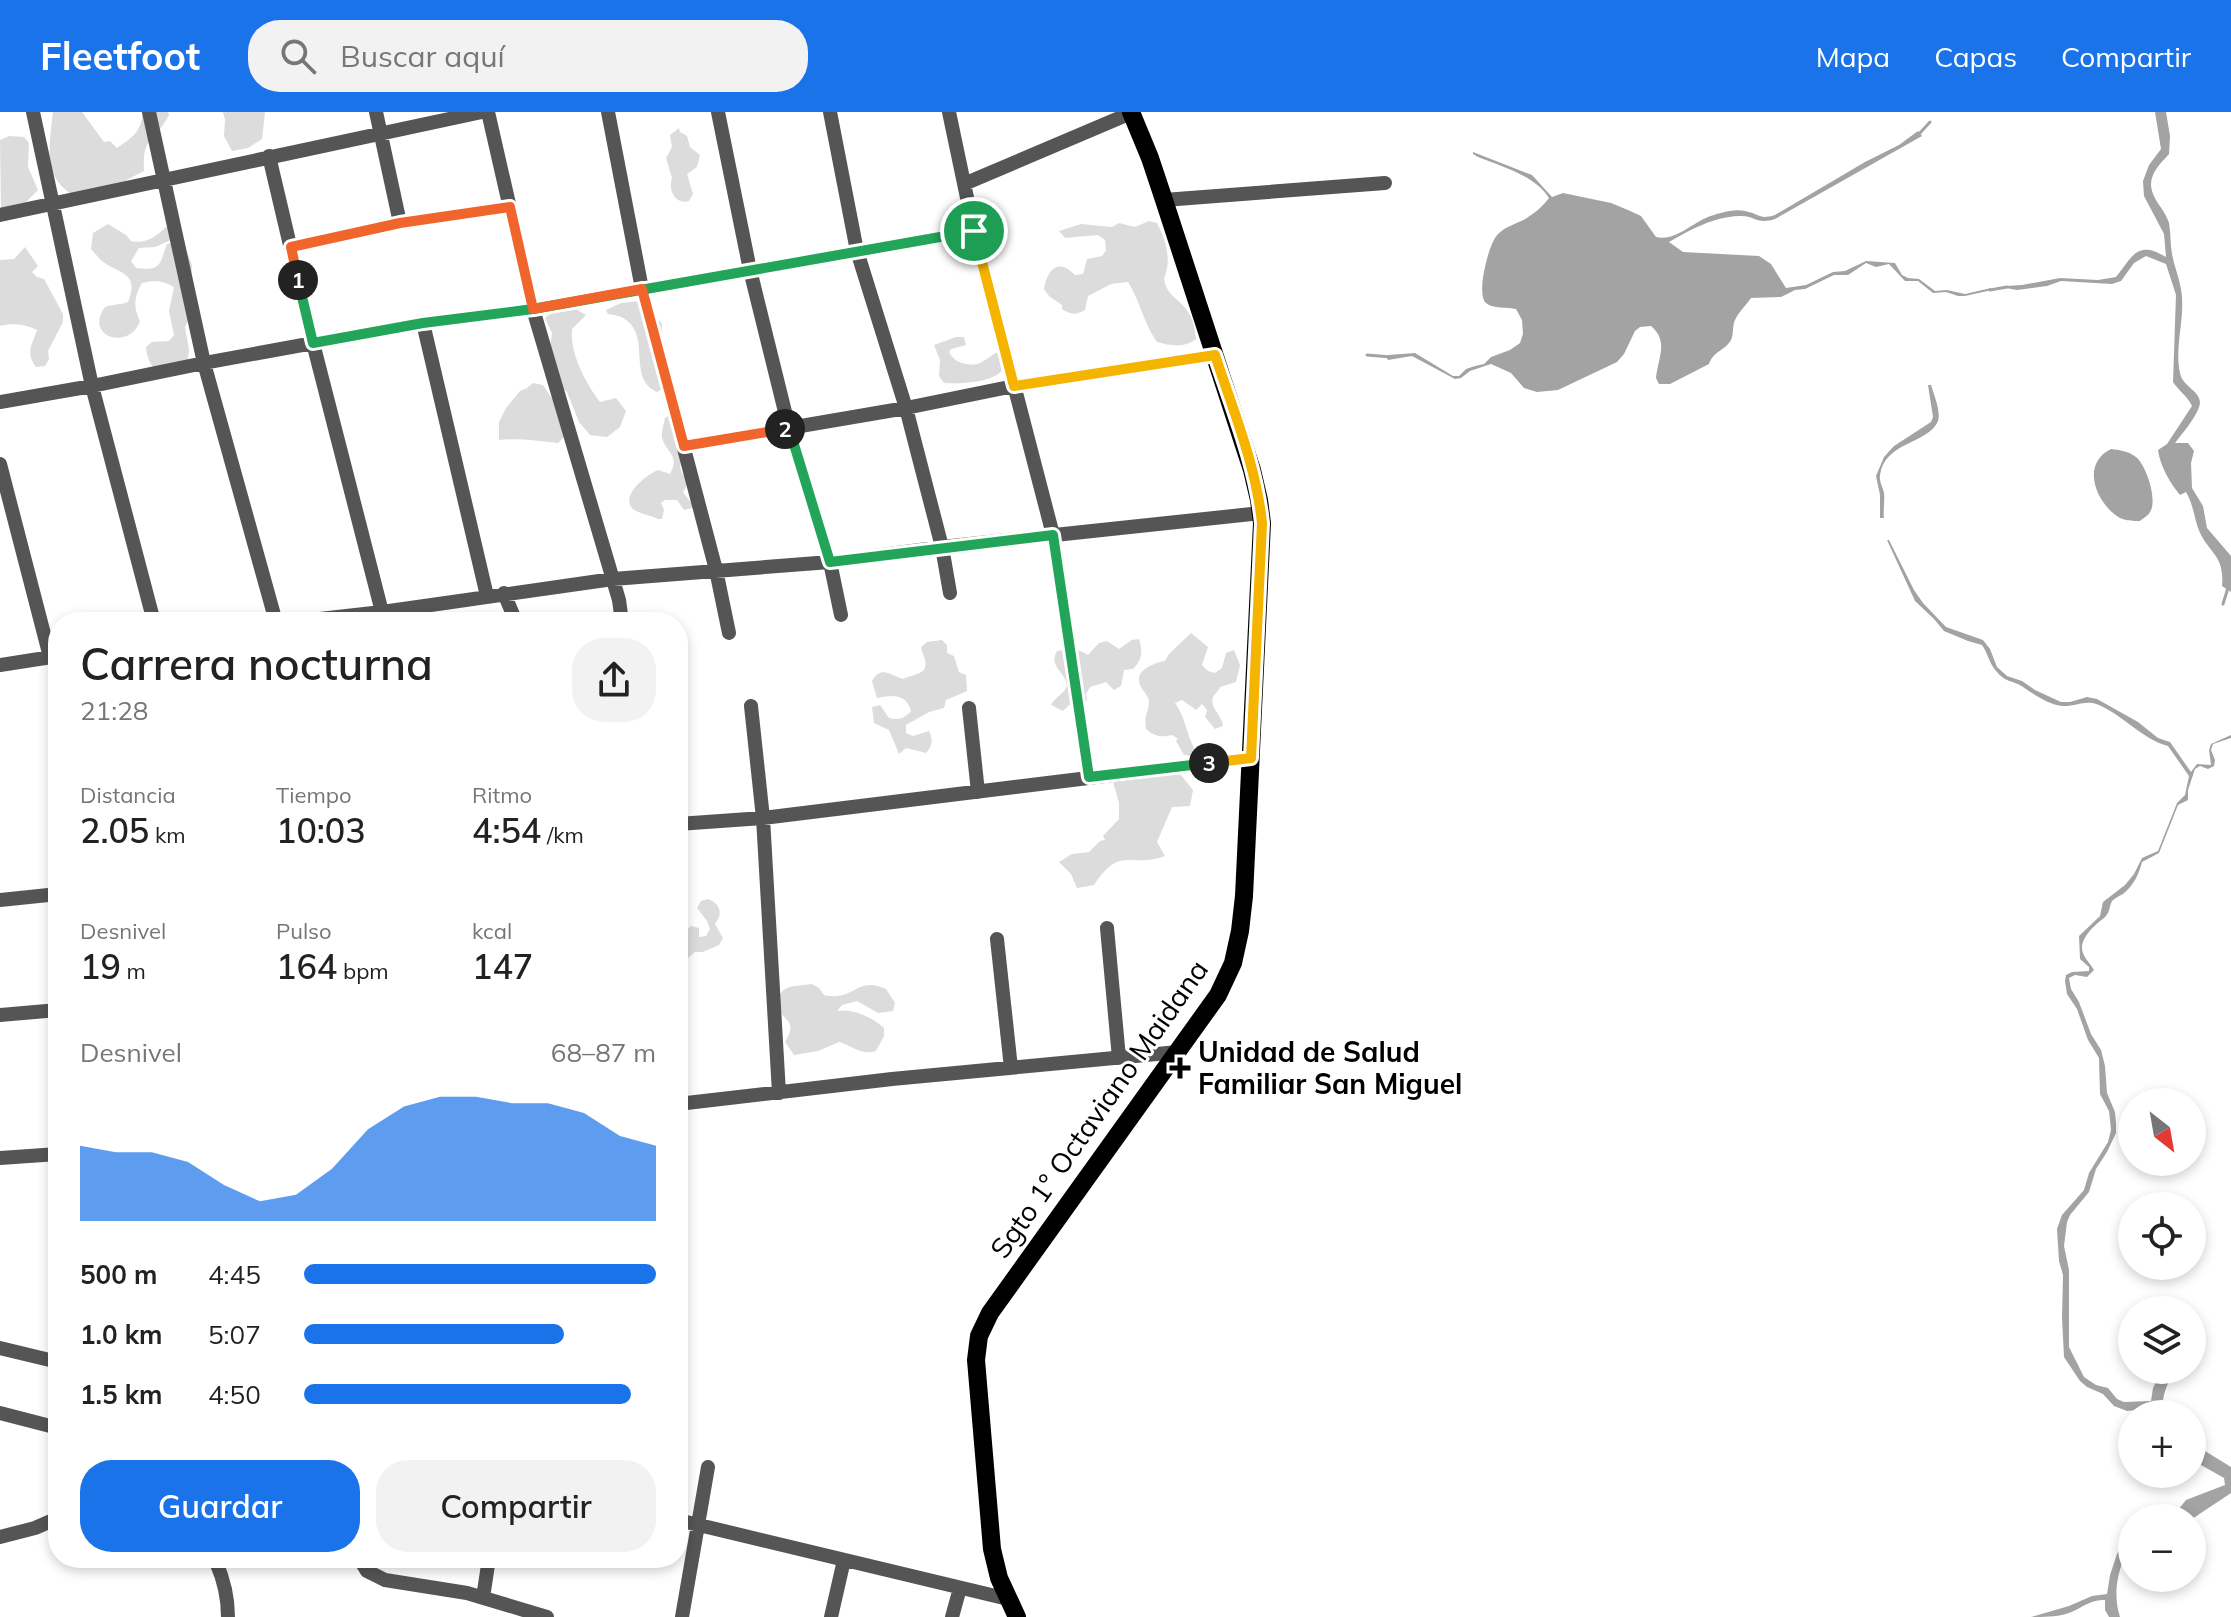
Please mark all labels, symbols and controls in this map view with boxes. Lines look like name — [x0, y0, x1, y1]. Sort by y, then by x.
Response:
search box — [248, 20, 808, 92]
text: Fleetfoot — [40, 32, 200, 80]
icon: search — [276, 34, 320, 78]
text: Buscar aquí — [340, 37, 505, 75]
text: Mapa — [1816, 39, 1890, 74]
text: Capas — [1934, 39, 2017, 74]
text: Compartir — [2061, 39, 2191, 74]
pin — [940, 197, 1008, 265]
icon: arrive — [952, 209, 996, 253]
pin: 1 — [278, 260, 318, 300]
text: 1 — [291, 266, 305, 294]
pin: 2 — [765, 409, 805, 449]
text: 2 — [778, 415, 792, 443]
text: Carrera nocturna — [80, 636, 433, 691]
button: share — [572, 638, 656, 722]
text: 21:28 — [80, 694, 148, 727]
pin: 3 — [1189, 743, 1229, 783]
text: 3 — [1202, 749, 1216, 777]
text: Distancia — [80, 781, 176, 809]
text: Tiempo — [276, 781, 352, 809]
text: Ritmo — [472, 781, 532, 809]
text: 2.05 — [80, 809, 149, 852]
text: 10:03 — [276, 809, 366, 852]
text: 4:54 — [472, 809, 541, 852]
text: km — [149, 821, 186, 849]
text: /km — [541, 821, 584, 849]
text: Desnivel — [80, 917, 166, 945]
text: Pulso — [276, 917, 332, 945]
text: kcal — [472, 917, 512, 945]
text: 19 — [80, 945, 121, 988]
text: 164 — [276, 945, 337, 988]
text: 147 — [472, 945, 533, 988]
street label: Sgto 1° Octaviano Maidana — [982, 953, 1215, 1265]
text: m — [121, 957, 146, 985]
text: bpm — [337, 957, 389, 985]
place label: Unidad de Salud Familiar San Miguel — [1198, 1034, 1462, 1101]
text: Desnivel — [80, 1036, 182, 1069]
text: 68–87 m — [551, 1036, 656, 1069]
marker: Unidad de Salud Familiar San Miguel — [1169, 1057, 1191, 1079]
north arrow — [2118, 1088, 2206, 1176]
map controls — [2118, 1088, 2206, 1592]
button: locate — [2118, 1192, 2206, 1280]
text: 500 m — [80, 1258, 157, 1291]
text: 4:45 — [208, 1258, 261, 1291]
button: layers — [2118, 1296, 2206, 1384]
text: 1.0 km — [80, 1318, 163, 1351]
text: 5:07 — [208, 1318, 261, 1351]
text: 1.5 km — [80, 1378, 163, 1411]
text: 4:50 — [208, 1378, 261, 1411]
button: + — [2118, 1400, 2206, 1488]
button: Guardar — [80, 1460, 360, 1552]
button: Compartir — [376, 1460, 656, 1552]
button: − — [2118, 1504, 2206, 1592]

